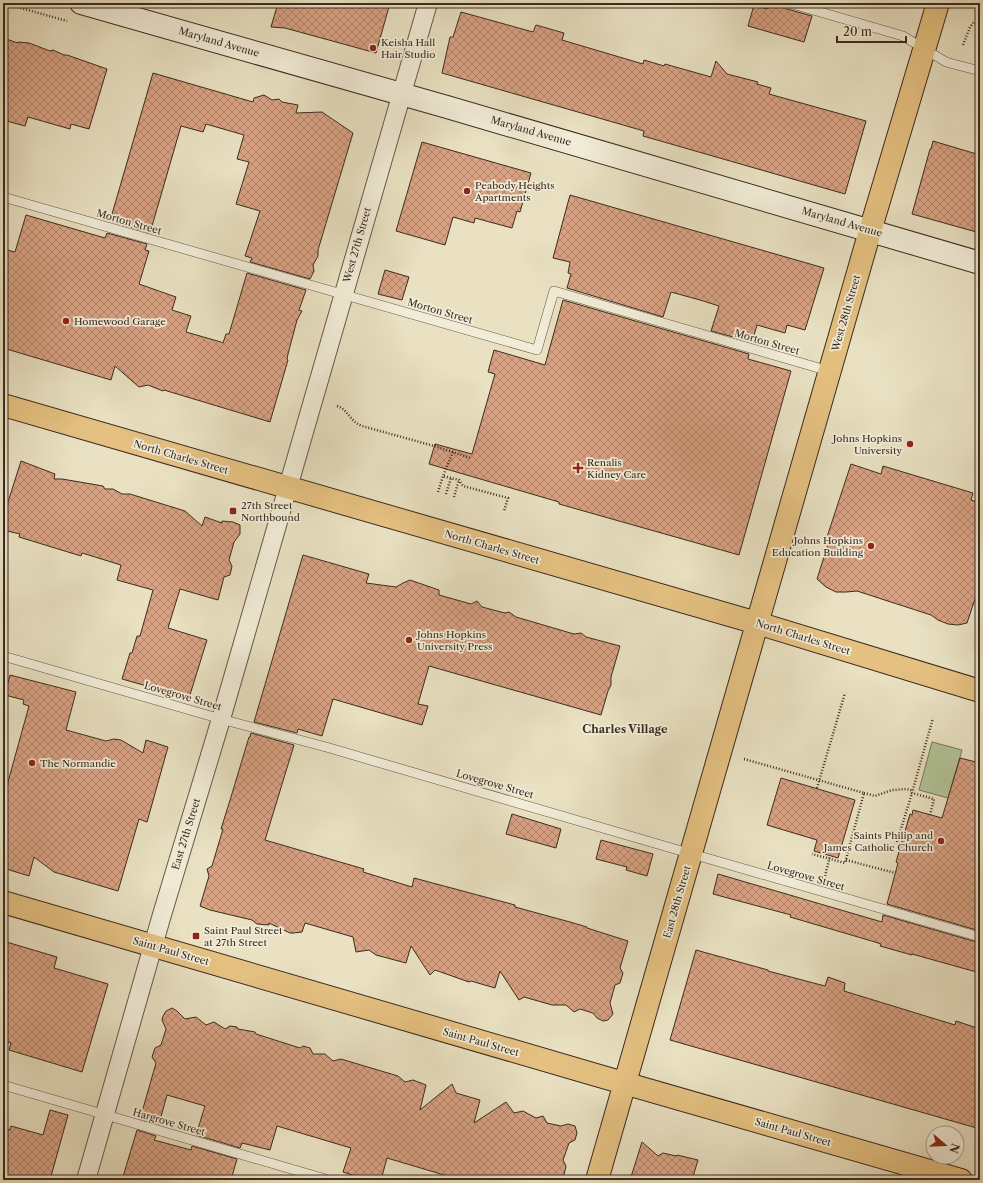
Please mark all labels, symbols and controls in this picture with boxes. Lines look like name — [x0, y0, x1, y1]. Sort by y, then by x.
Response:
scale bar — [837, 18, 906, 44]
street label: Maryland Avenue — [177, 24, 261, 60]
text: 20 m — [843, 24, 872, 39]
place label: Keisha Hall Hair Studio — [381, 36, 435, 61]
marker: Keisha Hall Hair Studio — [368, 43, 378, 53]
street label: Maryland Avenue — [489, 113, 573, 149]
place label: Peabody Heights Apartments — [474, 179, 555, 204]
marker: Peabody Heights Apartments — [462, 186, 472, 196]
street label: Maryland Avenue — [800, 204, 884, 240]
street label: West 27th Street — [340, 205, 374, 285]
street label: Morton Street — [95, 206, 163, 238]
street label: West 28th Street — [829, 273, 863, 354]
street label: Morton Street — [406, 295, 474, 327]
place label: Homewood Garage — [74, 315, 166, 328]
marker: Homewood Garage — [61, 316, 71, 326]
street label: Morton Street — [733, 326, 801, 358]
place label: Johns Hopkins University — [831, 432, 902, 457]
street label: North Charles Street — [132, 437, 230, 477]
marker: Johns Hopkins University — [905, 439, 915, 449]
place label: Renalis Kidney Care — [587, 456, 647, 481]
marker: Renalis Kidney Care — [572, 462, 584, 474]
place label: 27th Street Northbound — [241, 499, 300, 524]
marker: 27th Street Northbound — [228, 506, 238, 516]
street label: North Charles Street — [443, 527, 541, 567]
place label: Johns Hopkins Education Building — [772, 534, 864, 559]
marker: Johns Hopkins Education Building — [866, 541, 876, 551]
street label: North Charles Street — [754, 616, 852, 658]
place label: Johns Hopkins University Press — [415, 628, 492, 653]
marker: Johns Hopkins University Press — [404, 635, 414, 645]
street label: Lovegrove Street — [143, 679, 224, 713]
district label: Charles Village — [582, 722, 668, 736]
place label: The Normandie — [40, 757, 116, 770]
marker: The Normandie — [27, 758, 37, 768]
street label: Lovegrove Street — [455, 767, 536, 801]
street label: East 27th Street — [169, 796, 203, 871]
place label: Saints Philip and James Catholic Church — [822, 829, 934, 854]
marker: Saints Philip and James Catholic Church — [936, 836, 946, 846]
street label: Lovegrove Street — [766, 859, 847, 893]
street label: East 28th Street — [660, 864, 694, 940]
place label: Saint Paul Street at 27th Street — [204, 924, 283, 949]
marker: Saint Paul Street at 27th Street — [191, 931, 201, 941]
street label: Saint Paul Street — [131, 934, 211, 968]
street label: Saint Paul Street — [441, 1025, 521, 1059]
street label: Hargrove Street — [131, 1105, 207, 1139]
street label: Saint Paul Street — [753, 1115, 833, 1149]
north arrow — [925, 1125, 965, 1165]
text: N — [946, 1141, 963, 1155]

